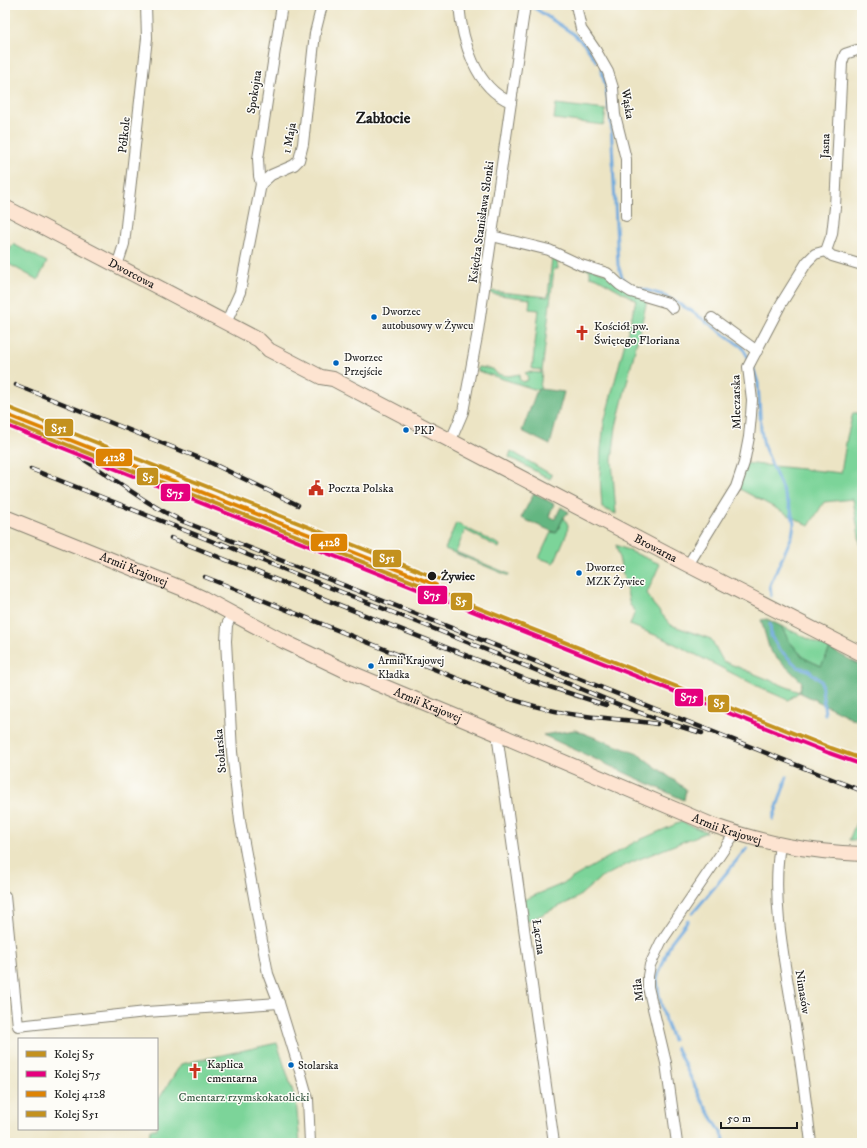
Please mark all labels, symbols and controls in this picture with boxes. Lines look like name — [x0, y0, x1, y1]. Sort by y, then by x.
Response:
street label: Spokojna — [244, 68, 265, 115]
street label: Wąska — [618, 87, 637, 121]
district label: Zabłocie — [356, 108, 411, 128]
street label: Półkole — [115, 116, 134, 154]
street label: 1 Maja — [279, 121, 300, 155]
street label: Jasna — [818, 132, 833, 160]
street label: Księdza Stanisława Słonki — [466, 160, 497, 284]
street label: Dworcowa — [106, 255, 158, 293]
place label: Dworzec autobusowy w Żywcu — [382, 305, 473, 333]
marker: Dworzec autobusowy w Żywcu — [369, 312, 379, 322]
place label: Kościół pw. Świętego Floriana — [594, 319, 681, 348]
church icon: Kościół pw. Świętego Floriana — [573, 324, 591, 342]
place label: Dworzec Przejście — [344, 351, 383, 379]
marker: Dworzec Przejście — [331, 358, 341, 368]
street label: Mleczarska — [729, 374, 744, 429]
line badge: S51 — [44, 418, 74, 437]
text: S51 — [51, 422, 67, 436]
place label: PKP — [414, 424, 435, 438]
marker: PKP — [401, 425, 411, 435]
line badge: 4128 — [95, 448, 133, 467]
text: 4128 — [102, 451, 125, 465]
line badge: S5 — [136, 467, 159, 486]
text: S5 — [142, 471, 154, 485]
public building icon: Poczta Polska — [307, 479, 325, 497]
place label: Poczta Polska — [328, 481, 395, 496]
line badge: S75 — [160, 483, 191, 502]
text: S75 — [167, 487, 184, 501]
street label: Browarna — [631, 531, 680, 566]
line badge: 4128 — [310, 533, 348, 552]
text: 4128 — [317, 536, 340, 550]
street label: Armii Krajowej — [97, 549, 170, 590]
line badge: S51 — [372, 549, 402, 568]
text: S51 — [379, 552, 395, 566]
place label: Dworzec MZK Żywiec — [586, 561, 645, 589]
marker: Dworzec MZK Żywiec — [574, 568, 584, 578]
place label: Żywiec — [441, 569, 476, 584]
marker: Żywiec — [426, 570, 438, 582]
line badge: S75 — [417, 585, 448, 605]
text: S75 — [424, 589, 441, 603]
line badge: S5 — [450, 592, 473, 611]
text: S5 — [455, 595, 467, 609]
place label: Armii Krajowej Kładka — [378, 654, 444, 682]
marker: Armii Krajowej Kładka — [366, 661, 376, 671]
street label: Armii Krajowej — [391, 684, 464, 726]
line badge: S75 — [674, 688, 704, 707]
text: S75 — [681, 691, 698, 705]
line badge: S5 — [707, 694, 730, 713]
text: S5 — [713, 697, 725, 711]
street label: Stolarska — [211, 727, 230, 774]
street label: Armii Krajowej — [690, 810, 763, 848]
street label: Łączna — [529, 918, 549, 957]
street label: Nimasów — [792, 969, 813, 1015]
street label: Miła — [630, 977, 647, 1002]
legend — [18, 1038, 158, 1130]
text: Kolej S5 — [54, 1047, 94, 1062]
place label: Kaplica cmentarna — [207, 1057, 258, 1086]
place label: Stolarska — [298, 1059, 339, 1073]
marker: Stolarska — [286, 1060, 296, 1070]
church icon: Kaplica cmentarna — [186, 1062, 204, 1080]
text: Kolej S75 — [54, 1067, 101, 1082]
text: Kolej 4128 — [54, 1087, 105, 1102]
park label: Cmentarz rzymskokatolicki — [179, 1090, 309, 1105]
scale bar — [721, 1104, 797, 1130]
text: Kolej S51 — [54, 1107, 99, 1122]
text: 50 m — [727, 1111, 751, 1126]

